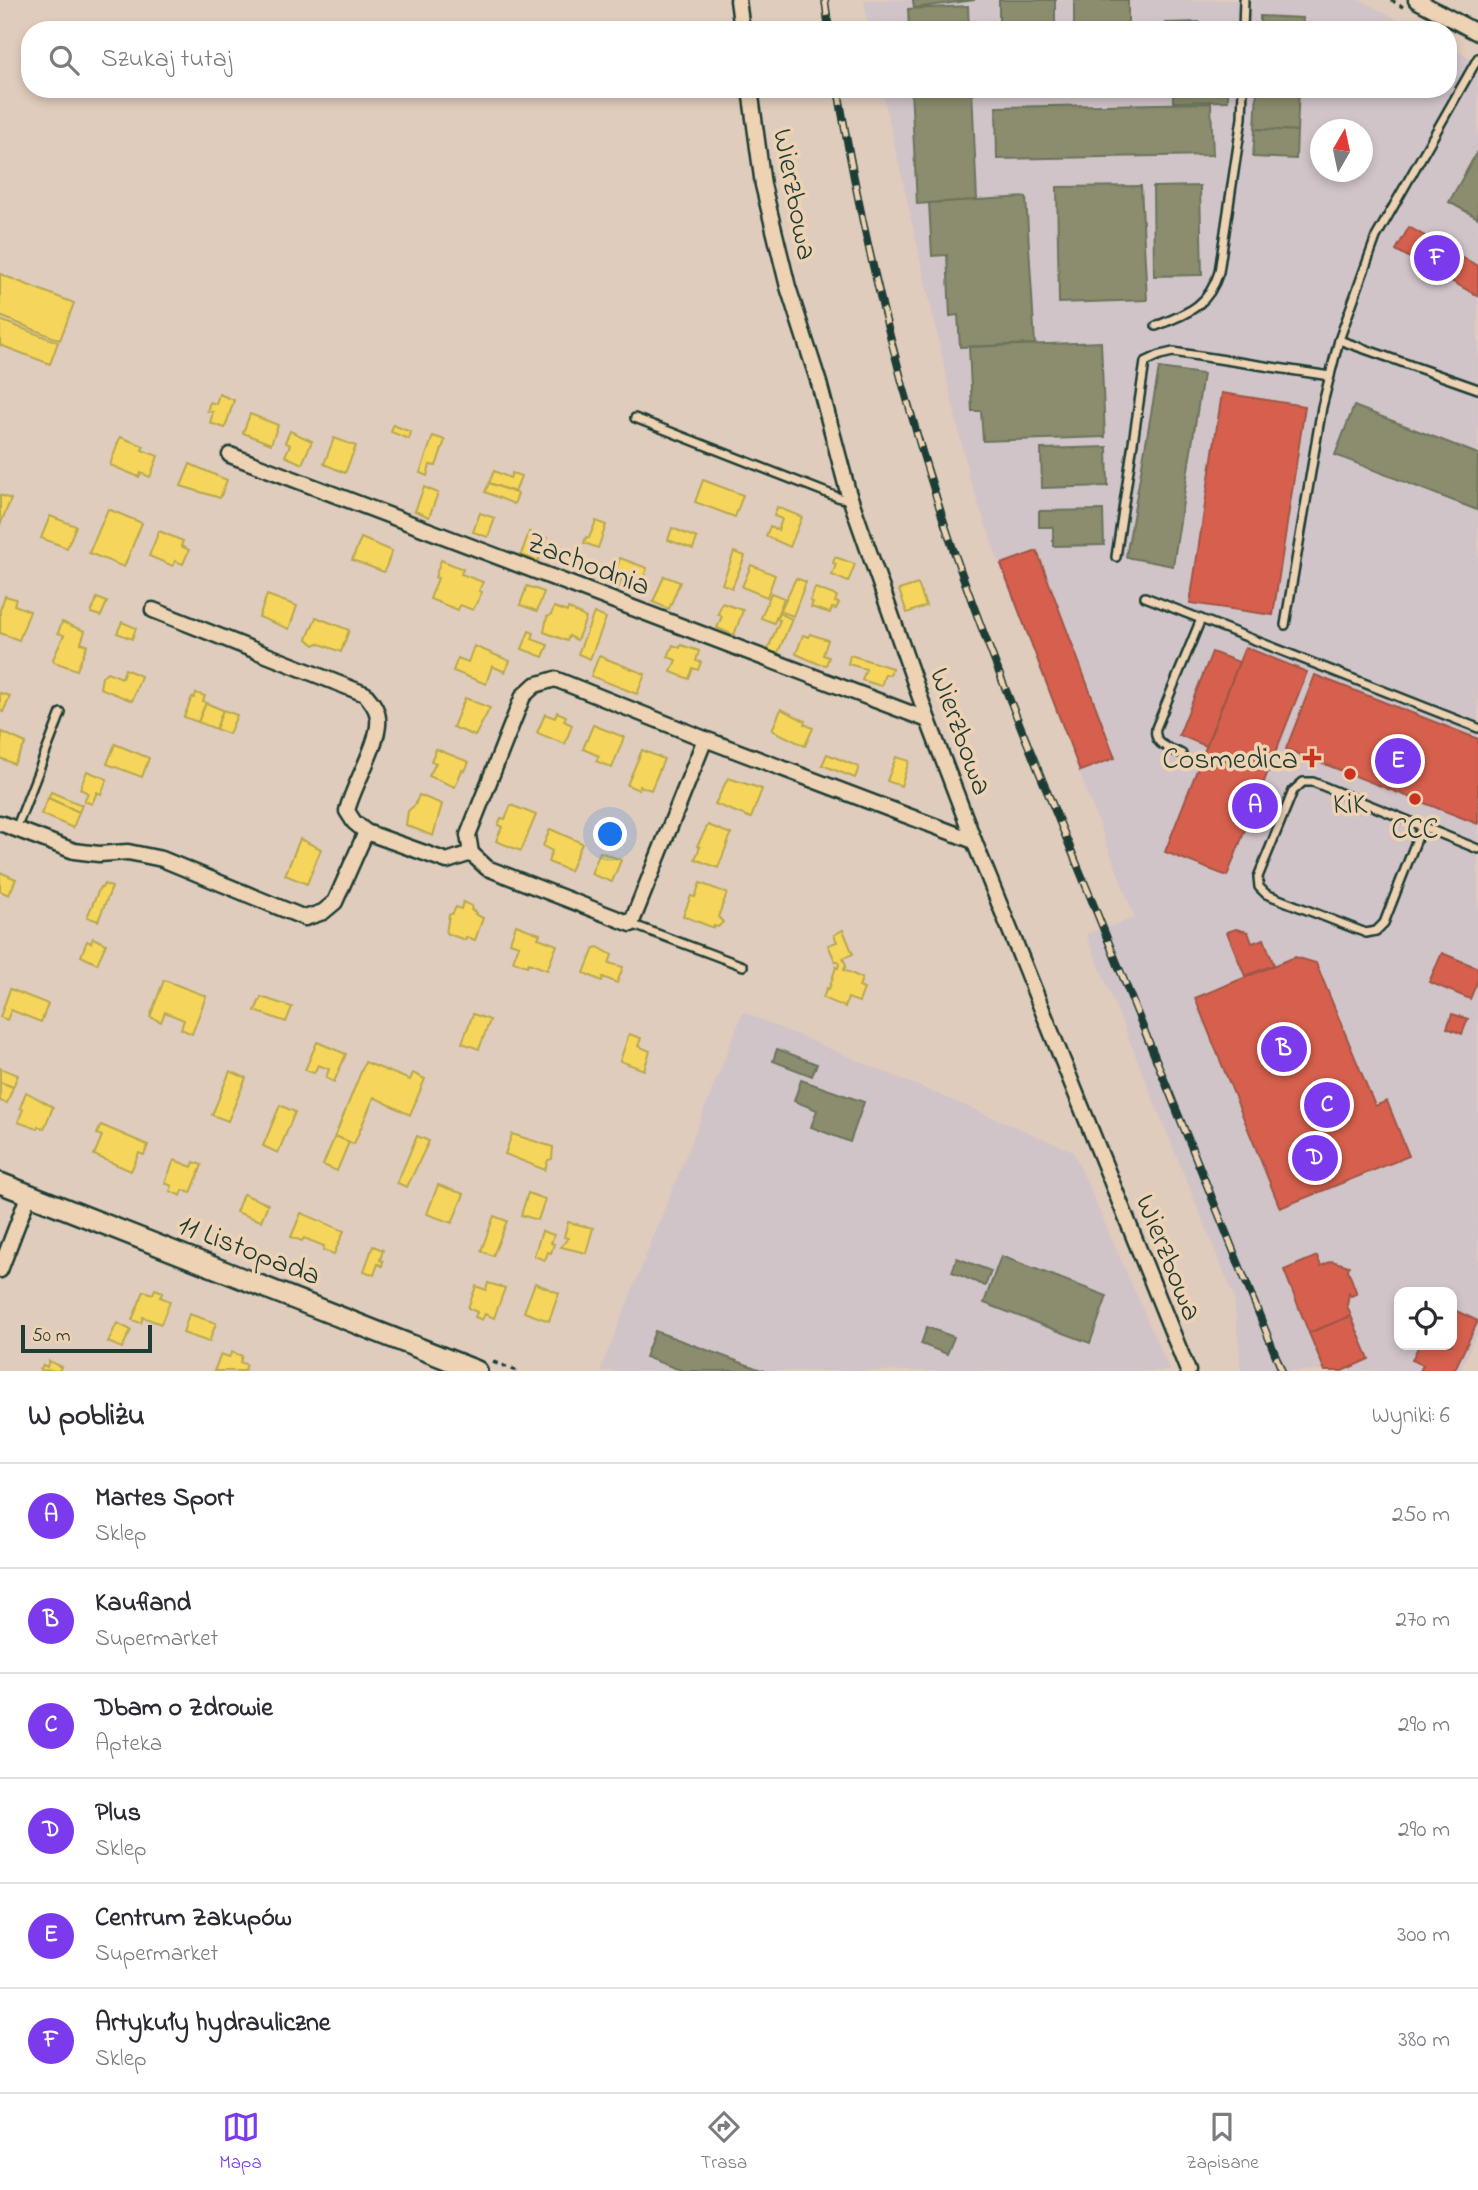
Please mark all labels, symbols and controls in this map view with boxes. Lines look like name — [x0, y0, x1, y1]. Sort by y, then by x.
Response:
search box — [21, 21, 1457, 98]
icon: search — [45, 41, 83, 79]
text: Szukaj tutaj — [101, 41, 232, 79]
north arrow — [1310, 119, 1373, 182]
street label: Wierzbowa — [759, 125, 827, 264]
pin: F — [1414, 232, 1460, 284]
street label: Zachodnia — [520, 522, 656, 610]
street label: Wierzbowa — [916, 662, 1003, 802]
pin: E — [1375, 735, 1421, 787]
place label: Cosmedica — [1162, 739, 1298, 783]
marker: Cosmedica — [1304, 750, 1320, 766]
marker: KiK — [1342, 766, 1358, 782]
pin: A — [1232, 780, 1278, 832]
place label: KiK — [1333, 784, 1368, 828]
marker: CCC — [1407, 791, 1423, 807]
place label: CCC — [1391, 809, 1439, 853]
your location — [593, 817, 627, 851]
pin: B — [1261, 1023, 1307, 1075]
pin: C — [1304, 1079, 1350, 1131]
pin: D — [1292, 1132, 1338, 1184]
street label: Wierzbowa — [1122, 1188, 1212, 1328]
street label: 11 Listopada — [171, 1204, 327, 1299]
map controls — [1394, 1287, 1457, 1350]
button: locate — [1394, 1287, 1457, 1350]
scale bar — [21, 1322, 152, 1354]
text: 50 m — [32, 1323, 71, 1350]
text: W pobliżu — [28, 1395, 145, 1439]
text: Wyniki: 6 — [1372, 1400, 1450, 1433]
text: Martes Sport — [95, 1480, 234, 1518]
text: A — [44, 1499, 58, 1532]
text: 250 m — [1392, 1499, 1450, 1532]
text: Sklep — [95, 1518, 147, 1551]
text: Kaufland — [95, 1585, 191, 1623]
text: B — [43, 1604, 59, 1637]
text: 270 m — [1396, 1604, 1450, 1637]
text: Supermarket — [95, 1623, 218, 1656]
text: Dbam o Zdrowie — [95, 1690, 273, 1728]
text: C — [45, 1709, 57, 1742]
text: 290 m — [1398, 1709, 1450, 1742]
text: Apteka — [95, 1728, 162, 1761]
text: Plus — [95, 1795, 141, 1833]
text: D — [43, 1814, 59, 1847]
text: 290 m — [1398, 1814, 1450, 1847]
text: Sklep — [95, 1833, 147, 1866]
text: Centrum Zakupów — [95, 1900, 292, 1938]
text: E — [44, 1919, 58, 1952]
text: 300 m — [1397, 1919, 1450, 1952]
text: Supermarket — [95, 1938, 218, 1971]
text: Artykuły hydrauliczne — [95, 2005, 330, 2043]
text: F — [44, 2024, 58, 2057]
text: 380 m — [1398, 2024, 1450, 2057]
text: Sklep — [95, 2043, 147, 2076]
tab: Mapa — [219, 2108, 262, 2177]
tab: Trasa — [700, 2108, 747, 2177]
tab: Zapisane — [1186, 2108, 1259, 2177]

